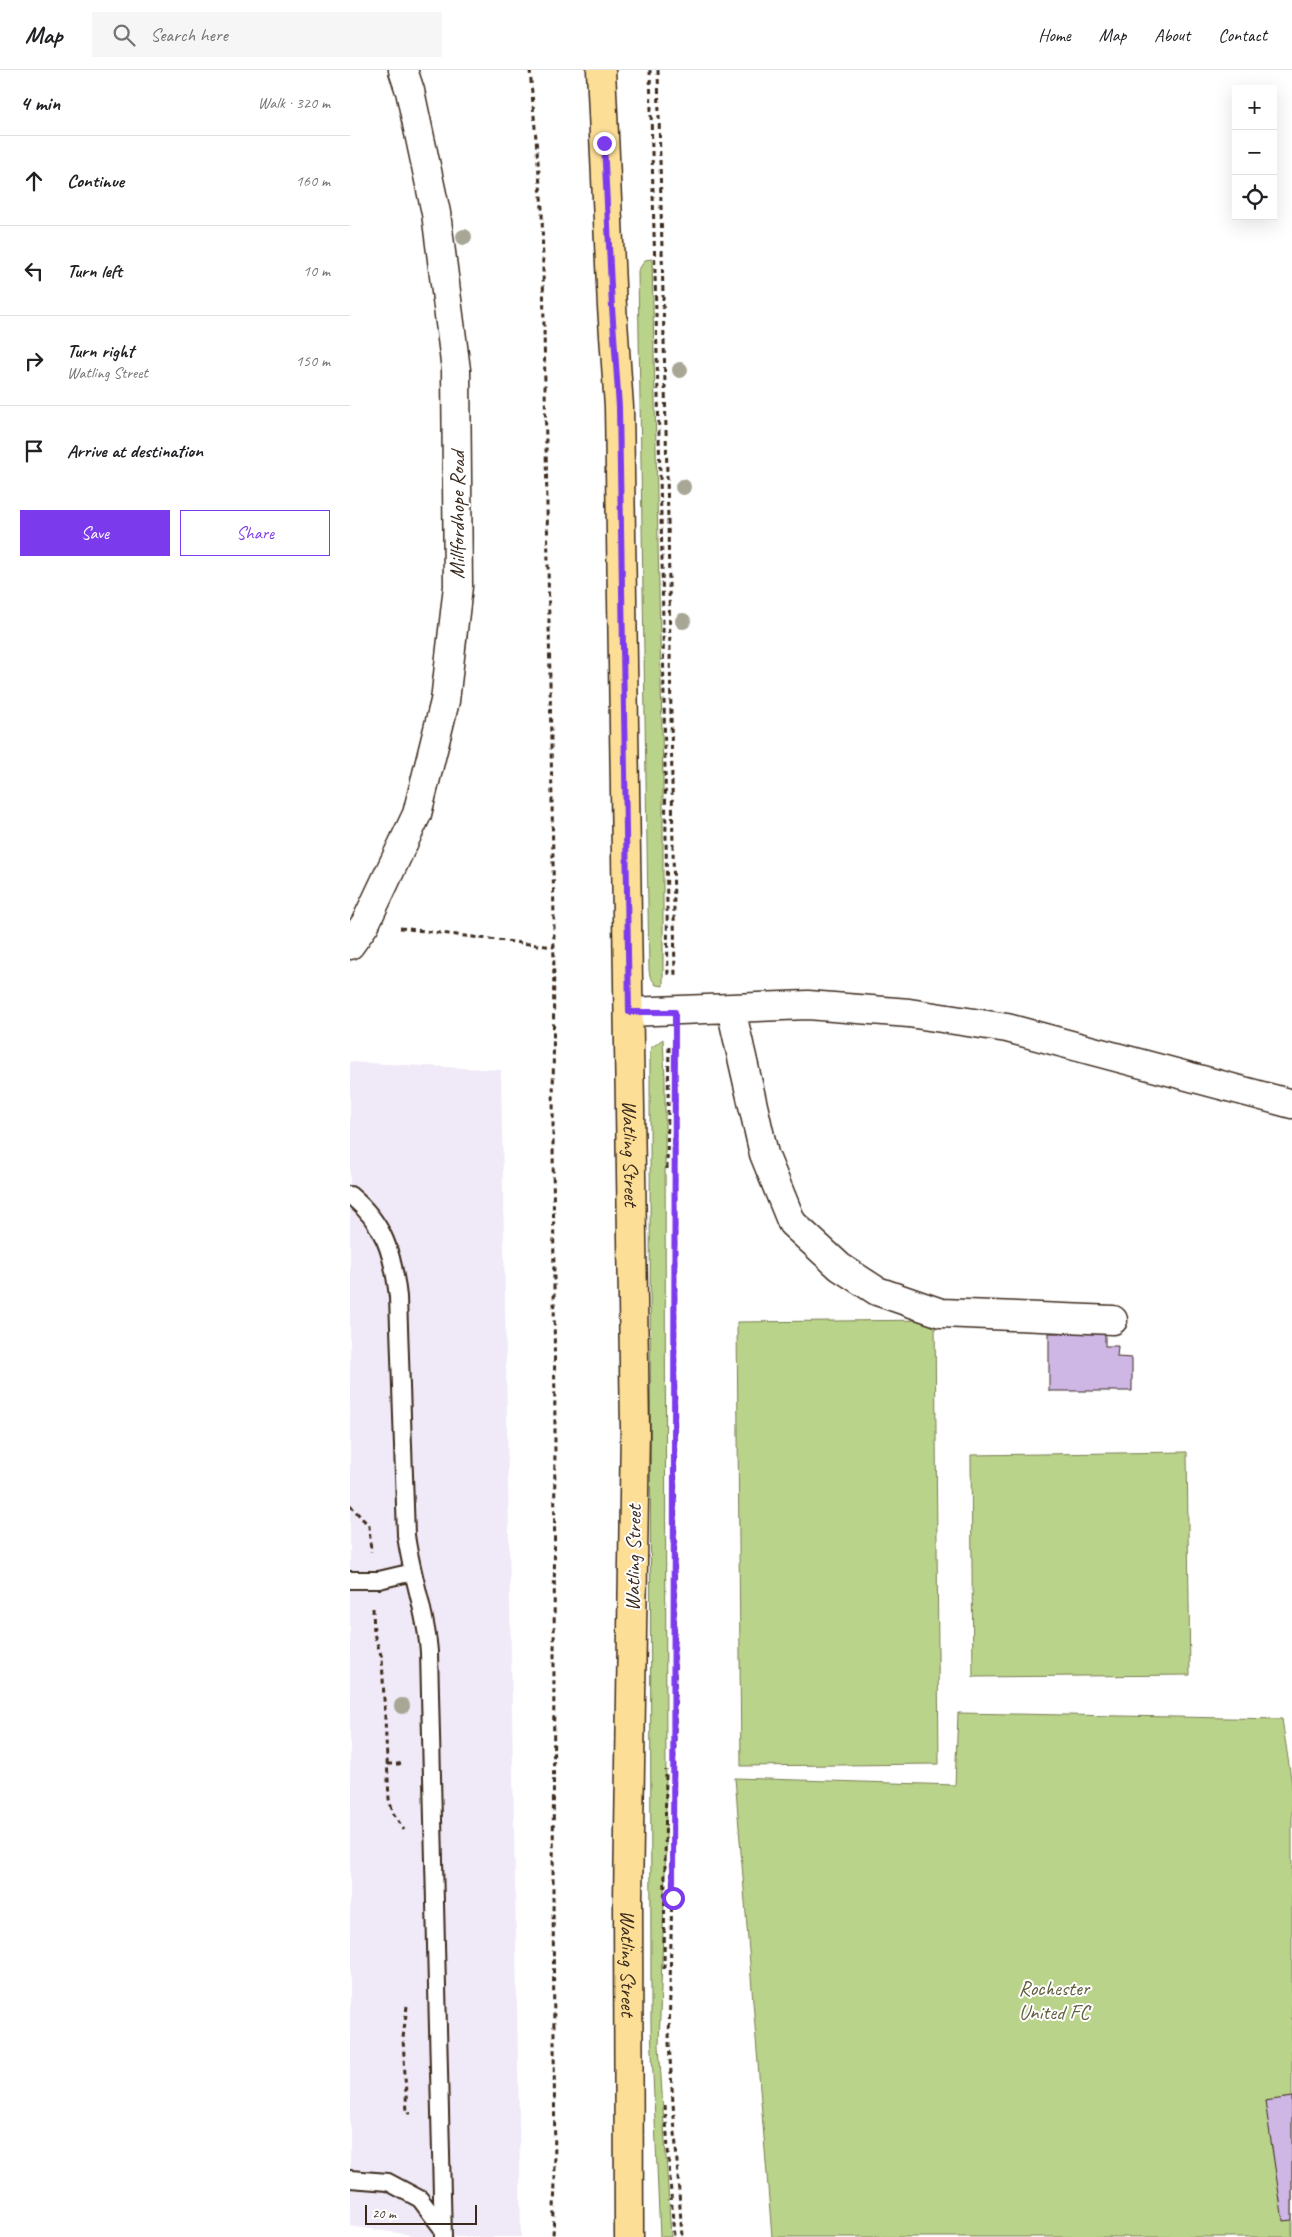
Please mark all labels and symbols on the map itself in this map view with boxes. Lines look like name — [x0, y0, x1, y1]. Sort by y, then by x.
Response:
route end — [593, 132, 616, 155]
street label: Millfordhope Road — [444, 447, 470, 579]
street label: Watling Street — [617, 1100, 645, 1209]
street label: Watling Street — [619, 1503, 647, 1611]
route start — [662, 1887, 685, 1910]
street label: Watling Street — [615, 1910, 641, 2018]
park label: Rochester United FC — [1019, 1975, 1092, 2025]
scale bar — [365, 2202, 478, 2225]

